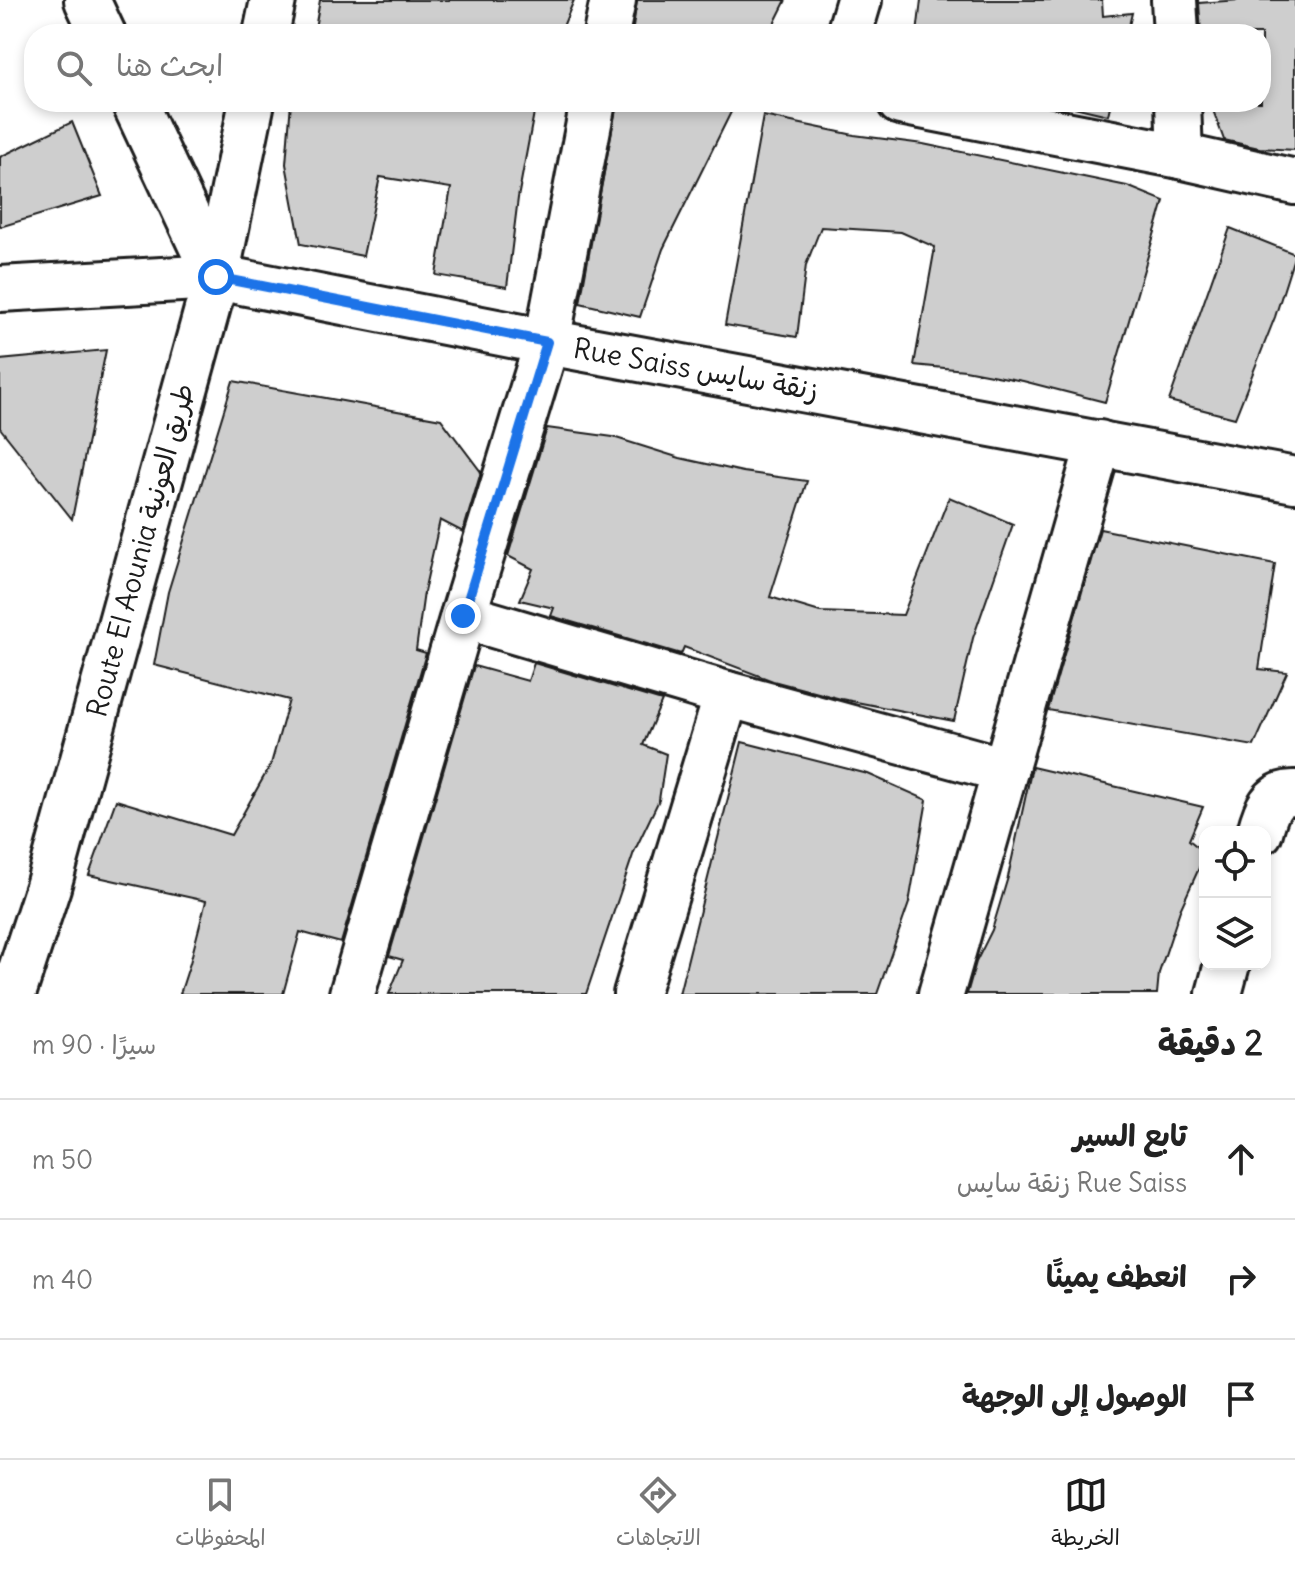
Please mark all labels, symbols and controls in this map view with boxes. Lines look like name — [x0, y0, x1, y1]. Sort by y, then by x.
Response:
search box — [24, 24, 1271, 112]
icon: search — [52, 46, 96, 90]
text: ابحث هنا — [116, 46, 223, 84]
route start — [198, 259, 234, 295]
street label: Rue Saiss زنقة سايس — [571, 330, 821, 408]
street label: Route El Aounia طريق العونية — [78, 379, 203, 721]
route end — [445, 598, 481, 634]
map controls — [1199, 826, 1271, 970]
button: locate — [1199, 826, 1271, 898]
button: layers — [1199, 898, 1271, 970]
text: 2 دقيقة — [1158, 1021, 1263, 1064]
text: سيرًا · 90 m — [32, 1028, 156, 1061]
text: تابع السير — [1073, 1116, 1187, 1154]
icon: ahead — [1219, 1137, 1263, 1181]
text: 50 m — [32, 1143, 93, 1176]
text: Rue Saiss زنقة سايس — [957, 1166, 1187, 1199]
text: انعطف يمينًا — [1046, 1257, 1187, 1295]
icon: right — [1219, 1257, 1263, 1301]
text: 40 m — [32, 1263, 93, 1296]
text: الوصول إلى الوجهة — [962, 1377, 1187, 1415]
icon: arrive — [1219, 1377, 1263, 1421]
tab: المحفوظات — [175, 1473, 266, 1557]
tab: الاتجاهات — [616, 1473, 701, 1557]
tab: الخريطة — [1051, 1473, 1120, 1557]

